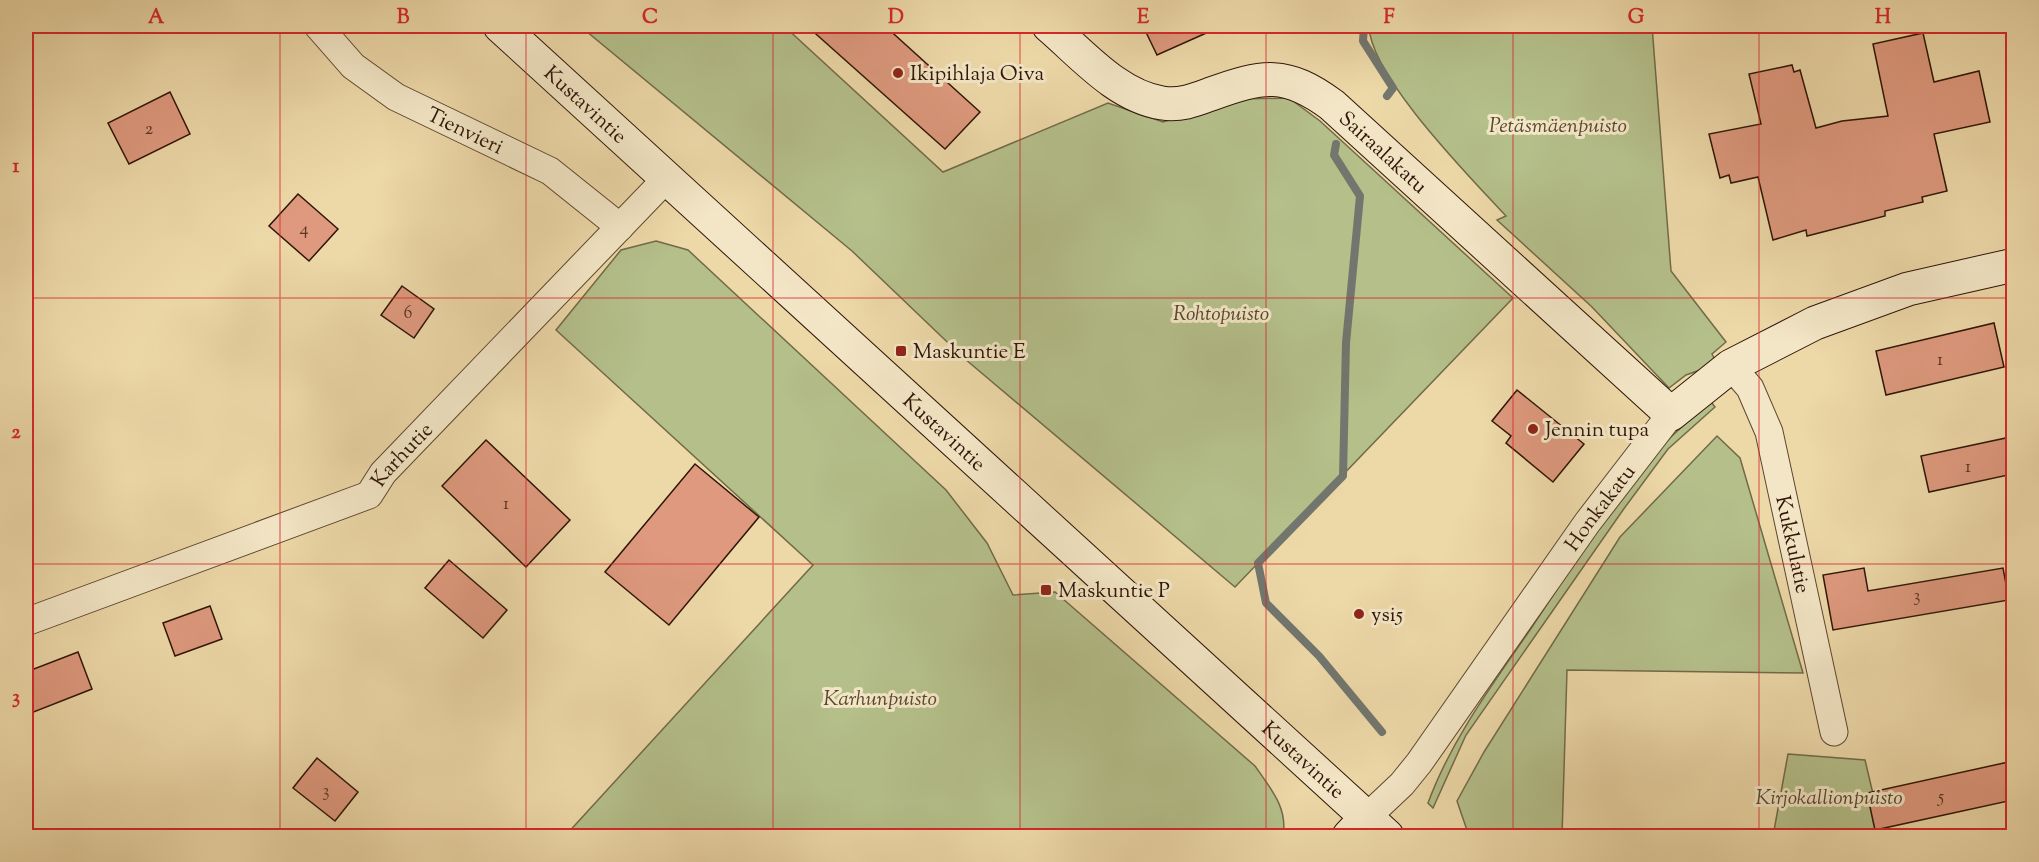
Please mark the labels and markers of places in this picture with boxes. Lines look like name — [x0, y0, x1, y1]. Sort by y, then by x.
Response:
place label: Ikipihlaja Oiva — [910, 60, 1045, 90]
marker: Ikipihlaja Oiva — [891, 66, 905, 80]
place label: Maskuntie E — [913, 338, 1026, 368]
marker: Maskuntie E — [894, 344, 908, 358]
place label: Jennin tupa — [1544, 416, 1649, 446]
marker: Jennin tupa — [1526, 422, 1540, 436]
place label: Maskuntie P — [1058, 577, 1170, 607]
marker: Maskuntie P — [1039, 583, 1053, 597]
place label: ysi5 — [1371, 601, 1403, 631]
marker: ysi5 — [1352, 607, 1366, 621]

